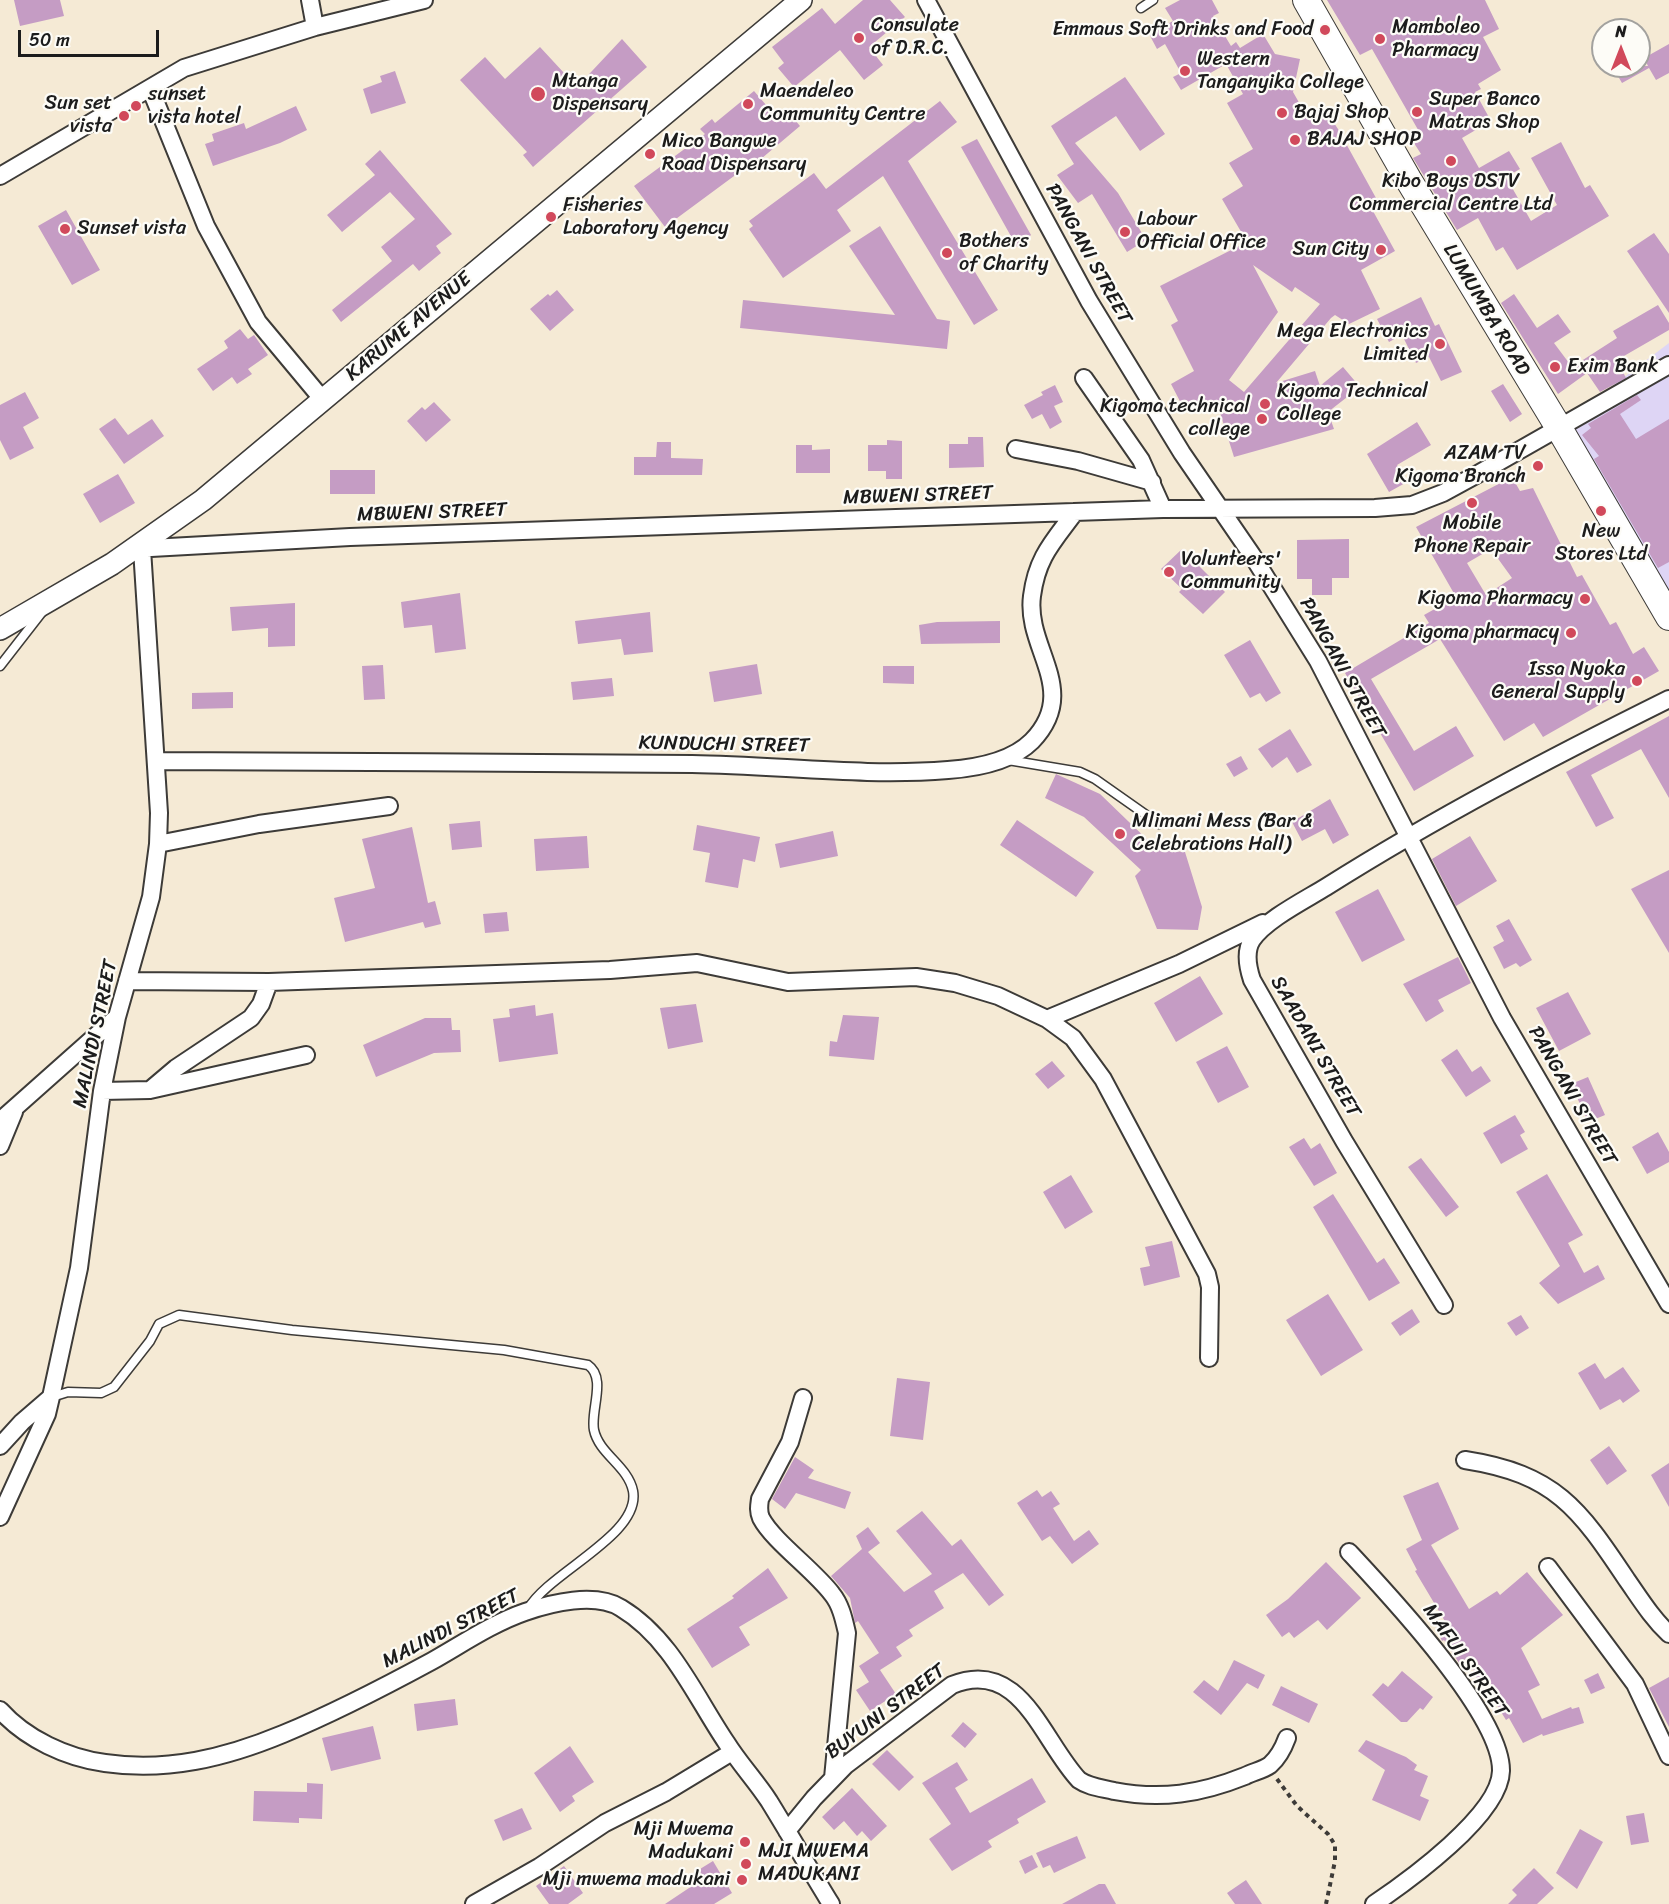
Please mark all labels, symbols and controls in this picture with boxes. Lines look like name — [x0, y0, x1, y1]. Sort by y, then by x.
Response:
place label: Consulate of D.R.C. — [871, 14, 959, 61]
place label: Mamboleo Pharmacy — [1392, 16, 1480, 63]
text: N — [1615, 17, 1627, 46]
scale bar — [21, 18, 162, 56]
place label: Emmaus Soft Drinks and Food — [1052, 18, 1313, 42]
north arrow — [1591, 18, 1651, 78]
marker: Emmaus Soft Drinks and Food — [1318, 23, 1332, 37]
text: 50 m — [29, 24, 70, 56]
marker: Consulate of D.R.C. — [852, 31, 866, 45]
marker: Mamboleo Pharmacy — [1373, 32, 1387, 46]
place label: Western Tanganyika College — [1197, 48, 1364, 95]
marker: Western Tanganyika College — [1178, 64, 1192, 78]
place label: Mtanga Dispensary — [552, 70, 648, 117]
place label: Maendeleo Community Centre — [760, 80, 926, 127]
place label: sunset vista hotel — [148, 83, 241, 130]
marker: Mtanga Dispensary — [529, 85, 547, 103]
place label: Super Banco Matras Shop — [1429, 88, 1540, 135]
place label: Sun set vista — [45, 92, 112, 139]
marker: Maendeleo Community Centre — [741, 97, 755, 111]
marker: sunset vista hotel — [129, 99, 143, 113]
place label: Bajaj Shop — [1294, 101, 1389, 125]
marker: Super Banco Matras Shop — [1410, 105, 1424, 119]
marker: Bajaj Shop — [1275, 106, 1289, 120]
marker: Sun set vista — [117, 109, 131, 123]
place label: BAJAJ SHOP — [1307, 128, 1421, 152]
place label: Mico Bangwe Road Dispensary — [662, 130, 806, 177]
marker: BAJAJ SHOP — [1288, 133, 1302, 147]
marker: Mico Bangwe Road Dispensary — [643, 147, 657, 161]
marker: Kibo Boys DSTV Commercial Centre Ltd — [1444, 154, 1458, 168]
place label: Kibo Boys DSTV Commercial Centre Ltd — [1350, 170, 1552, 217]
street label: PANGANI STREET — [1040, 180, 1136, 328]
place label: Fisheries Laboratory Agency — [563, 194, 728, 241]
place label: Labour Official Office — [1137, 208, 1266, 255]
marker: Fisheries Laboratory Agency — [544, 210, 558, 224]
place label: Sunset vista — [77, 217, 186, 241]
marker: Sunset vista — [58, 222, 72, 236]
marker: Labour Official Office — [1118, 225, 1132, 239]
place label: Bothers of Charity — [959, 230, 1048, 277]
place label: Sun City — [1293, 238, 1369, 262]
street label: LUMUMBA ROAD — [1437, 240, 1535, 380]
marker: Sun City — [1374, 243, 1388, 257]
marker: Bothers of Charity — [940, 246, 954, 260]
street label: KARUME AVENUE — [341, 267, 477, 387]
place label: Mega Electronics Limited — [1277, 320, 1428, 367]
marker: Mega Electronics Limited — [1433, 337, 1447, 351]
place label: Exim Bank — [1567, 355, 1658, 379]
marker: Exim Bank — [1548, 360, 1562, 374]
place label: Kigoma Technical College — [1277, 380, 1428, 427]
place label: Kigoma technical college — [1100, 395, 1250, 442]
marker: Kigoma Technical College — [1258, 397, 1272, 411]
marker: Kigoma technical college — [1255, 412, 1269, 426]
place label: AZAM TV Kigoma Branch — [1395, 442, 1526, 489]
marker: AZAM TV Kigoma Branch — [1531, 459, 1545, 473]
street label: MBWENI STREET — [843, 481, 993, 511]
marker: Mobile Phone Repair — [1465, 496, 1479, 510]
street label: MBWENI STREET — [357, 498, 507, 528]
marker: New Stores Ltd — [1594, 504, 1608, 518]
place label: Mobile Phone Repair — [1414, 512, 1530, 559]
place label: New Stores Ltd — [1555, 520, 1647, 567]
place label: Volunteers' Community — [1181, 548, 1281, 595]
marker: Volunteers' Community — [1162, 565, 1176, 579]
place label: Kigoma Pharmacy — [1418, 587, 1573, 611]
marker: Kigoma Pharmacy — [1578, 592, 1592, 606]
street label: PANGANI STREET — [1294, 594, 1390, 742]
place label: Kigoma pharmacy — [1406, 621, 1559, 645]
marker: Kigoma pharmacy — [1564, 626, 1578, 640]
place label: Issa Nyoka General Supply — [1492, 658, 1625, 705]
marker: Issa Nyoka General Supply — [1630, 674, 1644, 688]
street label: KUNDUCHI STREET — [638, 732, 810, 758]
place label: Mlimani Mess (Bar & Celebrations Hall) — [1132, 810, 1313, 857]
marker: Mlimani Mess (Bar & Celebrations Hall) — [1113, 827, 1127, 841]
street label: MALINDI STREET — [69, 958, 123, 1110]
street label: SAADANI STREET — [1265, 972, 1365, 1122]
street label: PANGANI STREET — [1522, 1022, 1622, 1170]
street label: MALINDI STREET — [378, 1584, 524, 1674]
street label: MAFUI STREET — [1417, 1600, 1513, 1722]
street label: BUYUNI STREET — [821, 1659, 951, 1765]
place label: Mji Mwema Madukani — [634, 1818, 733, 1865]
marker: Mji Mwema Madukani — [738, 1835, 752, 1849]
place label: MJI MWEMA MADUKANI — [758, 1840, 869, 1887]
marker: MJI MWEMA MADUKANI — [739, 1857, 753, 1871]
place label: Mji mwema madukani — [543, 1868, 730, 1892]
marker: Mji mwema madukani — [735, 1873, 749, 1887]

